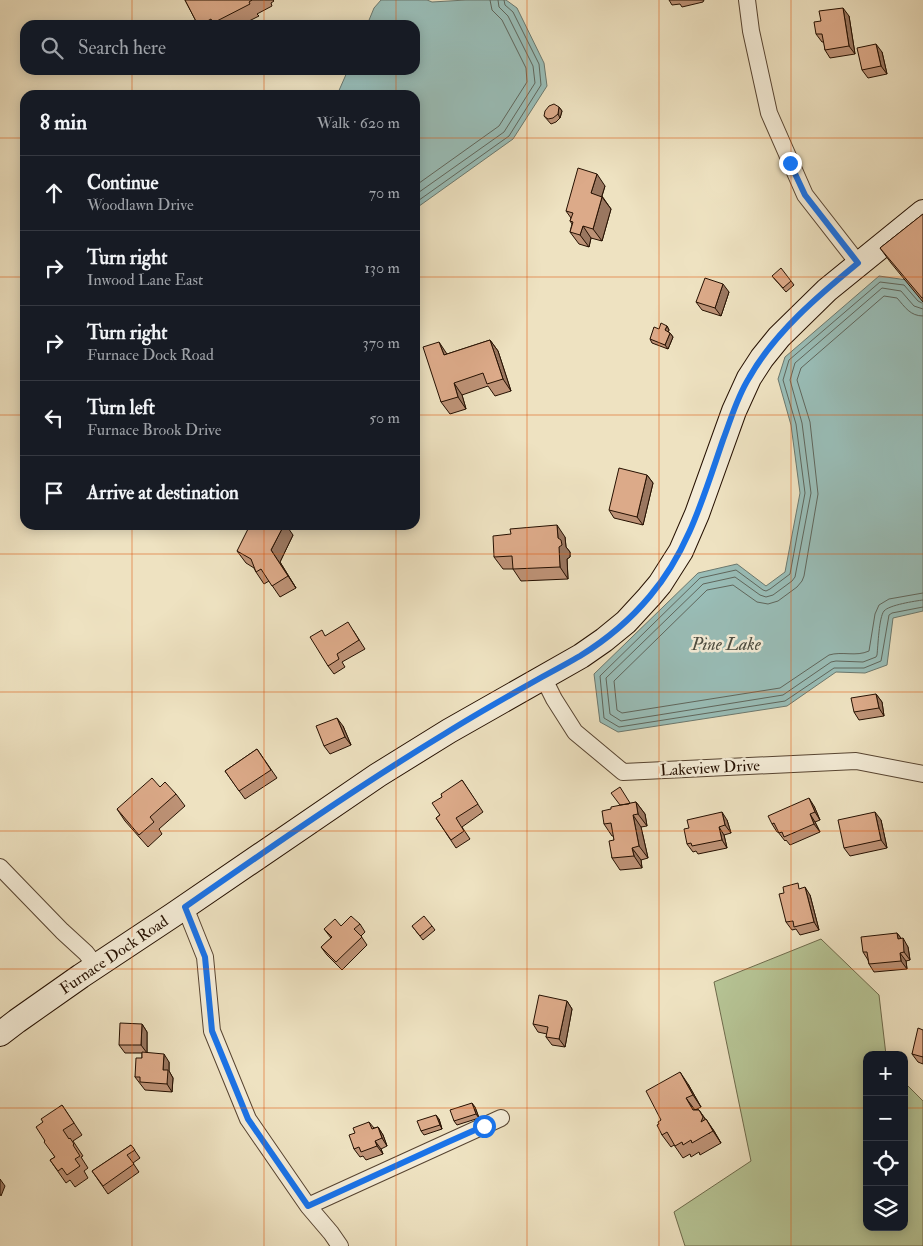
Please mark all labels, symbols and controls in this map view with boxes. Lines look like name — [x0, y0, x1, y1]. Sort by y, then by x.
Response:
search box — [20, 20, 420, 75]
icon: search — [38, 34, 66, 62]
text: Search here — [78, 36, 166, 60]
text: 8 min — [40, 109, 87, 136]
text: Walk · 620 m — [317, 113, 400, 133]
route end — [779, 152, 802, 175]
text: Continue — [87, 171, 158, 195]
icon: ahead — [40, 179, 68, 207]
text: 70 m — [369, 183, 400, 203]
text: Woodlawn Drive — [87, 195, 194, 215]
text: Turn right — [87, 246, 167, 270]
icon: right — [40, 254, 68, 282]
text: 130 m — [364, 258, 400, 278]
text: Inwood Lane East — [87, 270, 203, 290]
text: Turn right — [87, 321, 167, 345]
icon: right — [40, 329, 68, 357]
text: 370 m — [363, 333, 400, 353]
text: Furnace Dock Road — [87, 345, 214, 365]
text: Turn left — [87, 396, 155, 420]
icon: left — [40, 404, 68, 432]
text: 50 m — [369, 408, 400, 428]
text: Furnace Brook Drive — [87, 420, 222, 440]
icon: arrive — [40, 479, 68, 507]
text: Arrive at destination — [87, 481, 239, 505]
water label: Pine Lake — [690, 633, 762, 656]
street label: Lakeview Drive — [660, 755, 761, 781]
street label: Furnace Dock Road — [56, 911, 172, 999]
map controls — [863, 1051, 908, 1231]
button: + — [863, 1051, 908, 1096]
button: − — [863, 1096, 908, 1141]
route start — [473, 1115, 496, 1138]
button: locate — [863, 1141, 908, 1186]
button: layers — [863, 1186, 908, 1231]

